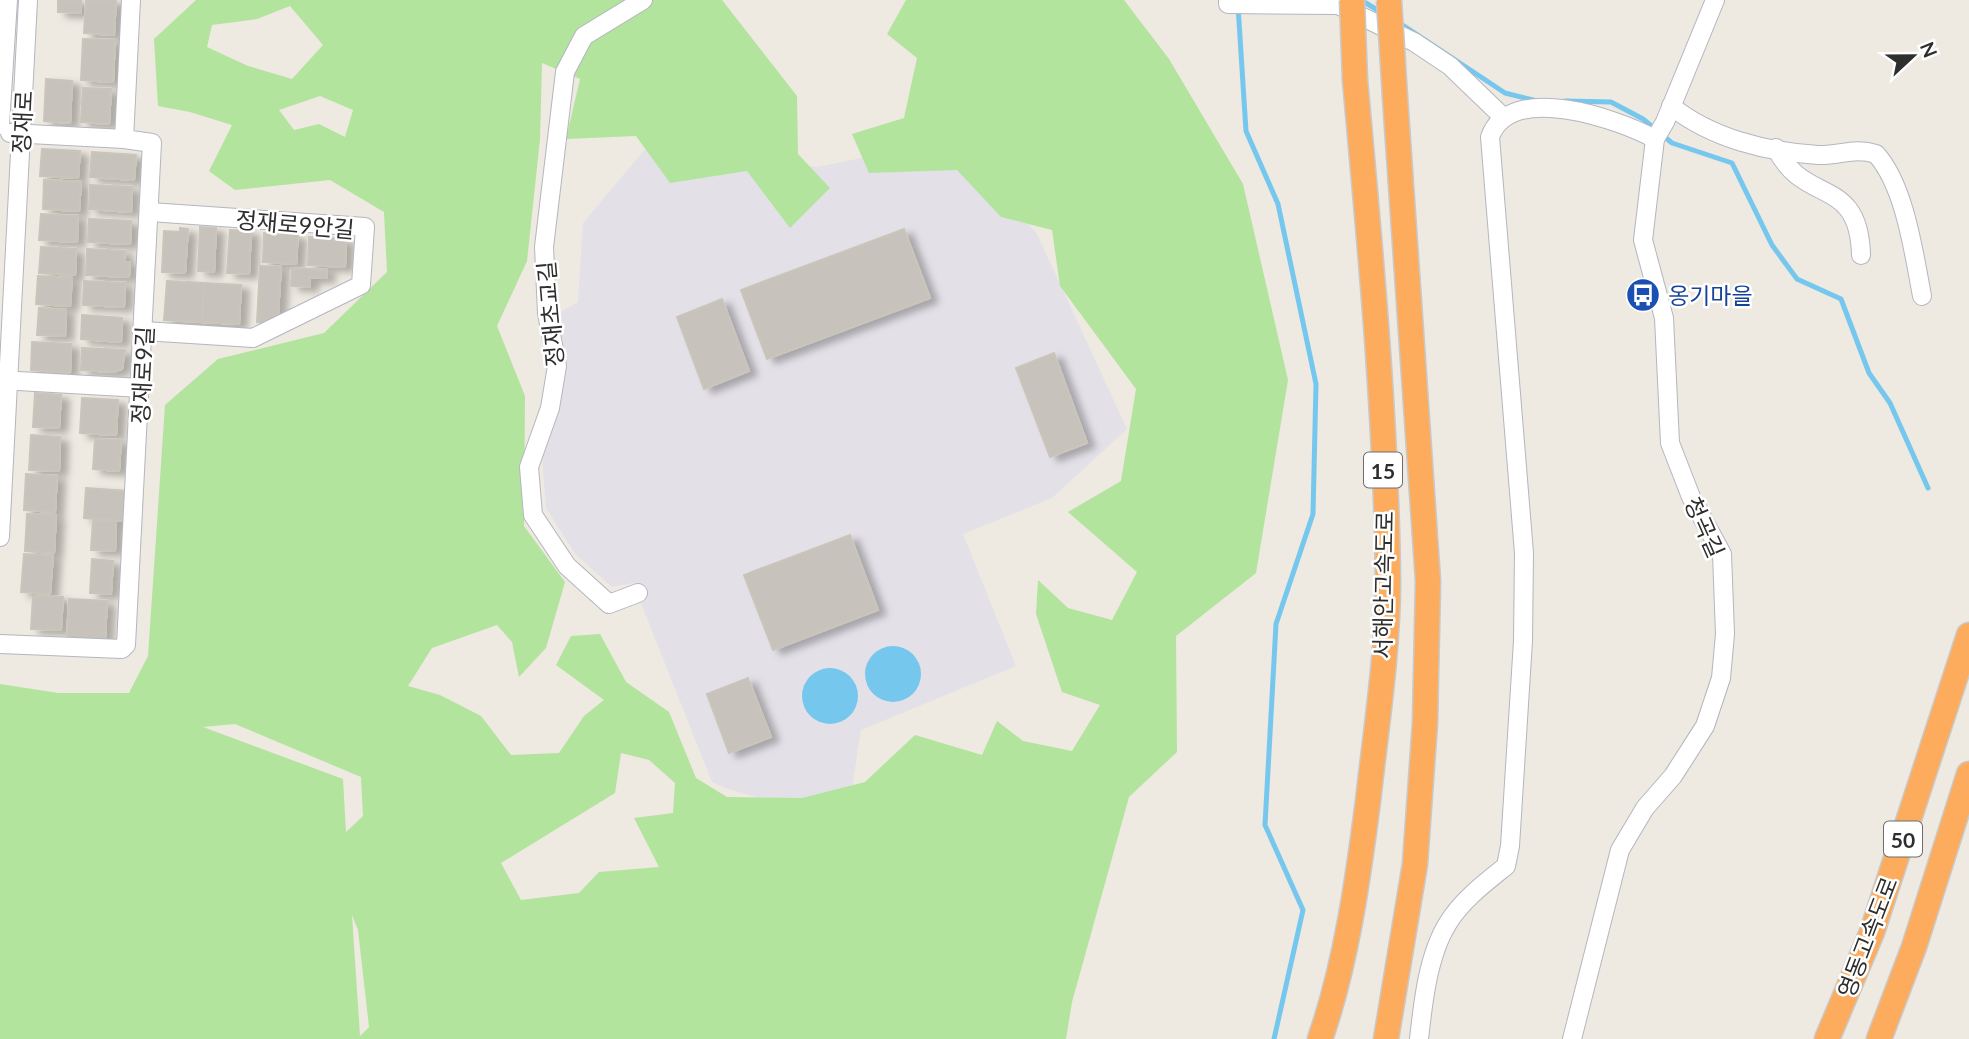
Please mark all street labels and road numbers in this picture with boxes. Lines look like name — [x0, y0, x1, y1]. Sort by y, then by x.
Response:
street label: 정재로 — [6, 90, 38, 154]
street label: 정재로9안길 — [234, 205, 356, 243]
street label: 정재초교길 — [531, 260, 569, 368]
street label: 정재로9길 — [125, 325, 159, 425]
road number: 15 — [1364, 452, 1402, 488]
street label: 청곡길 — [1679, 492, 1731, 562]
street label: 서해안고속도로 — [1368, 511, 1398, 659]
road number: 50 — [1884, 822, 1922, 856]
street label: 영동고속도로 — [1831, 873, 1903, 1001]

